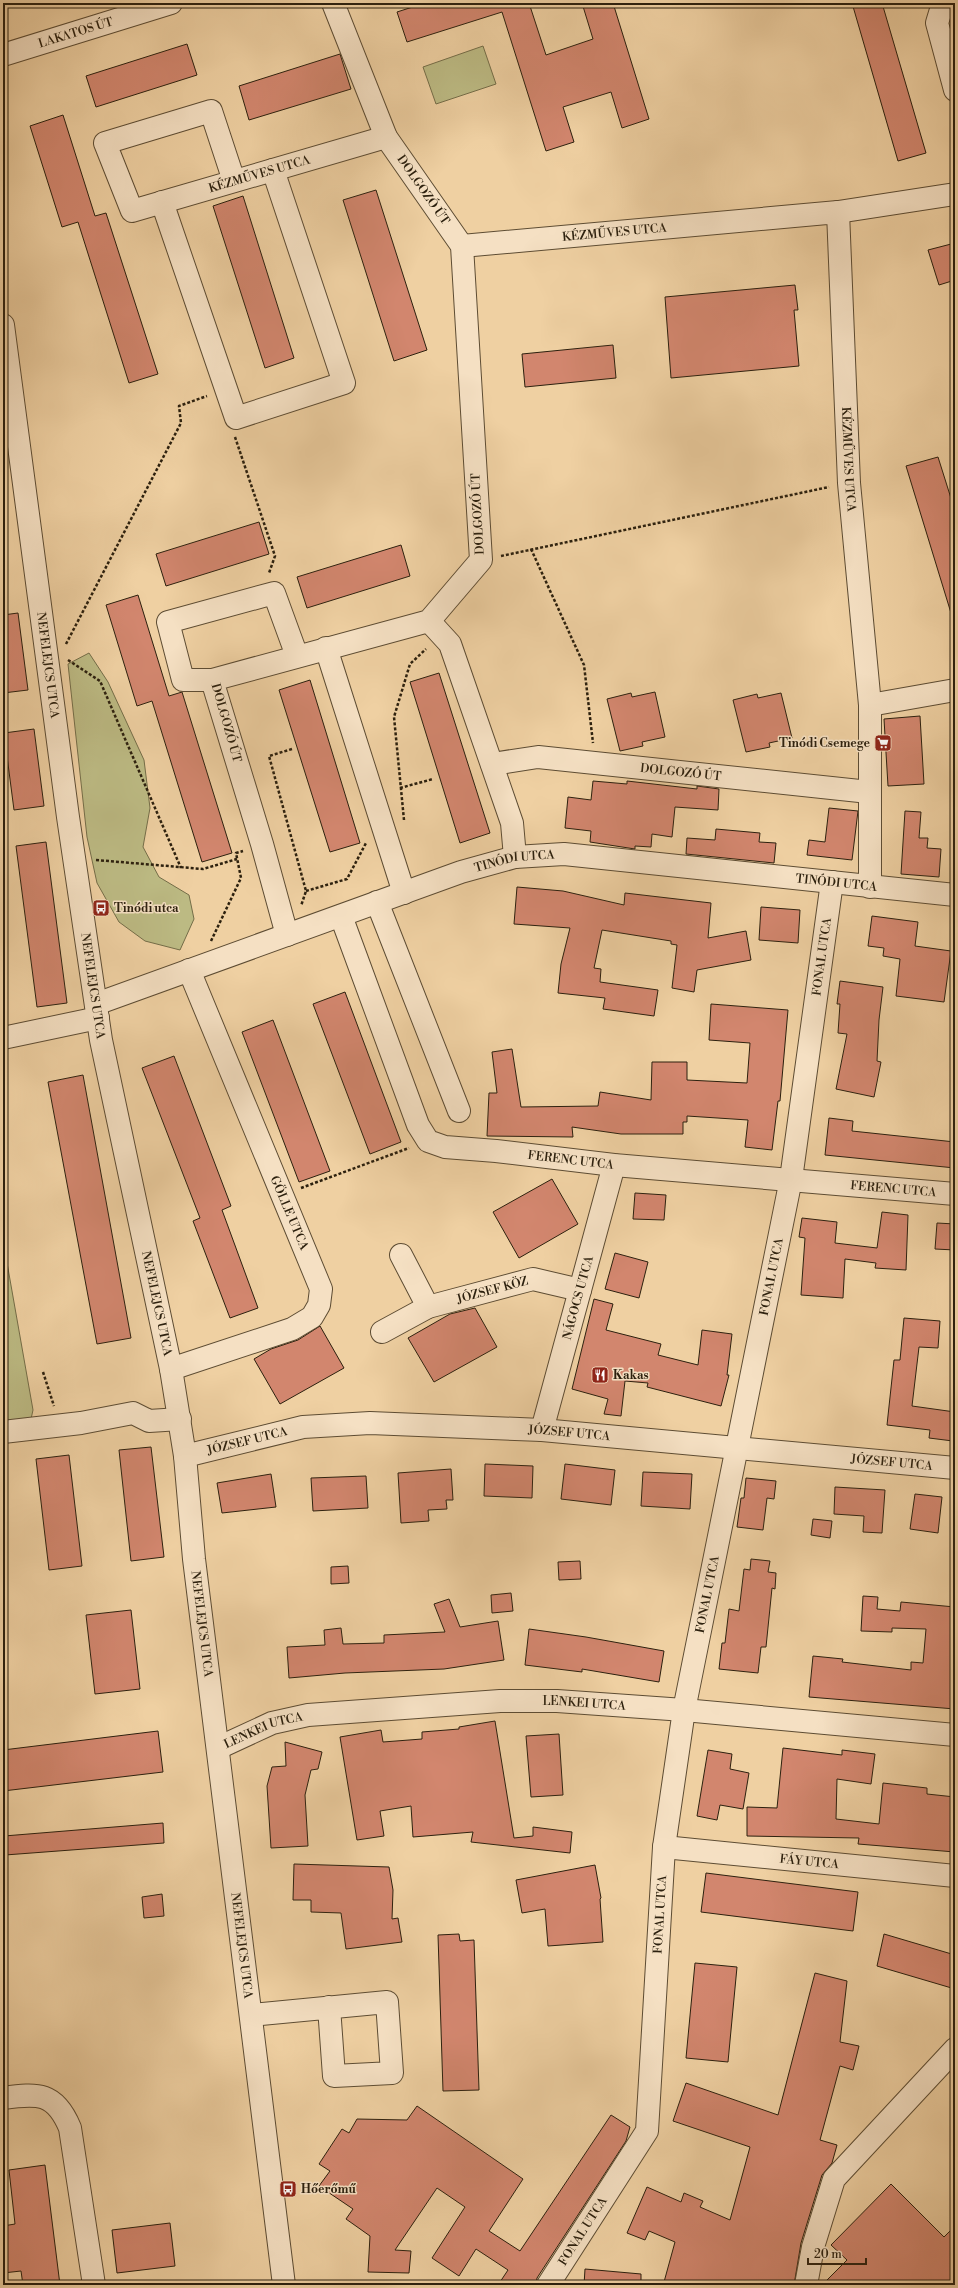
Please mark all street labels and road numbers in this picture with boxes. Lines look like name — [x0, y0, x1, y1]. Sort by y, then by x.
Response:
street label: LAKATOS ÚT — [36, 14, 115, 51]
street label: DOLGOZÓ ÚT — [393, 151, 454, 228]
street label: KÉZMŰVES UTCA — [207, 152, 312, 196]
street label: KÉZMŰVES UTCA — [562, 220, 668, 244]
street label: KÉZMŰVES UTCA — [838, 407, 859, 513]
street label: DOLGOZÓ ÚT — [466, 472, 488, 555]
street label: NEFELEJCS UTCA — [33, 611, 62, 720]
street label: DOLGOZÓ ÚT — [208, 681, 247, 765]
street label: DOLGOZÓ ÚT — [639, 760, 723, 784]
street label: TINÓDI UTCA — [473, 847, 556, 875]
street label: TINÓDI UTCA — [795, 871, 878, 894]
street label: FONAL UTCA — [809, 916, 835, 997]
street label: NEFELEJCS UTCA — [78, 932, 108, 1041]
street label: FERENC UTCA — [527, 1147, 615, 1172]
street label: GÖLLE UTCA — [267, 1173, 313, 1253]
street label: FERENC UTCA — [850, 1178, 938, 1200]
street label: FONAL UTCA — [756, 1236, 787, 1317]
street label: NEFELEJCS UTCA — [139, 1250, 176, 1358]
street label: NÁGOCS UTCA — [559, 1253, 597, 1341]
street label: JÓZSEF KÖZ — [454, 1273, 530, 1307]
street label: JÓZSEF UTCA — [527, 1420, 611, 1444]
street label: JÓZSEF UTCA — [204, 1423, 290, 1458]
street label: JÓZSEF UTCA — [849, 1449, 934, 1473]
street label: FONAL UTCA — [692, 1554, 723, 1634]
street label: NEFELEJCS UTCA — [188, 1570, 216, 1679]
street label: LENKEI UTCA — [542, 1694, 627, 1713]
street label: LENKEI UTCA — [221, 1709, 305, 1752]
street label: FÁY UTCA — [779, 1850, 840, 1872]
street label: FONAL UTCA — [650, 1874, 670, 1954]
street label: NEFELEJCS UTCA — [228, 1891, 256, 2000]
street label: FONAL UTCA — [555, 2193, 611, 2268]

